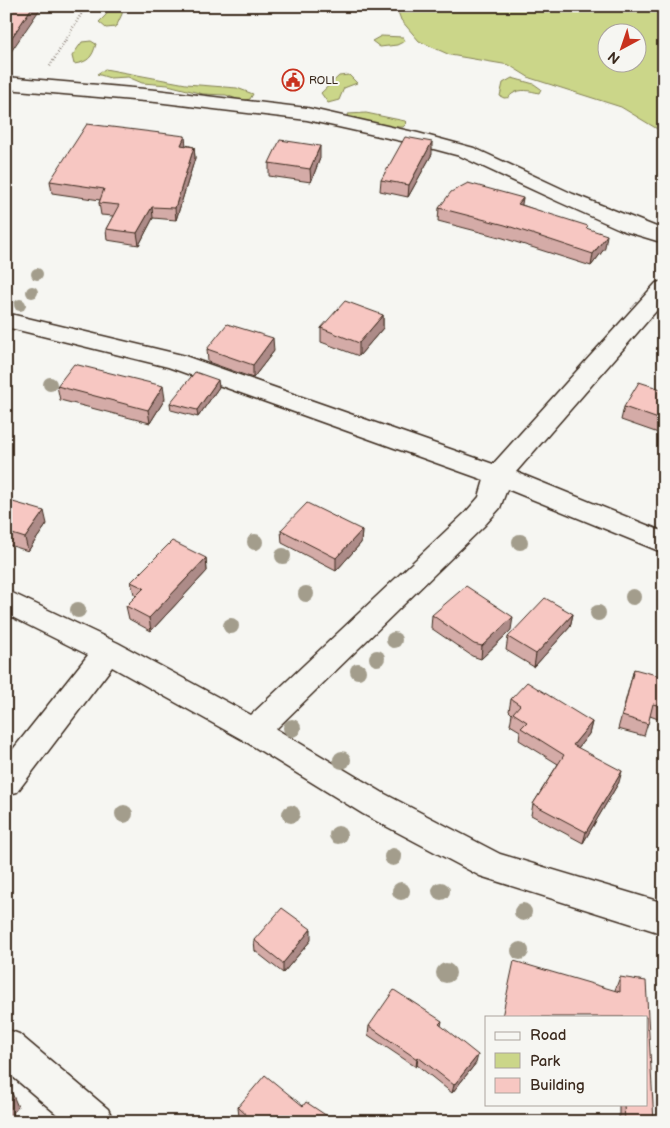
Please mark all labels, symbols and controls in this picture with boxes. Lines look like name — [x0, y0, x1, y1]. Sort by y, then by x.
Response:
north arrow — [598, 22, 648, 72]
text: N — [604, 48, 623, 67]
public building icon: ROLL — [281, 68, 305, 92]
place label: ROLL — [309, 74, 339, 87]
legend — [485, 1016, 648, 1106]
text: Road — [530, 1026, 566, 1045]
text: Park — [530, 1052, 561, 1071]
text: Building — [530, 1076, 585, 1095]

